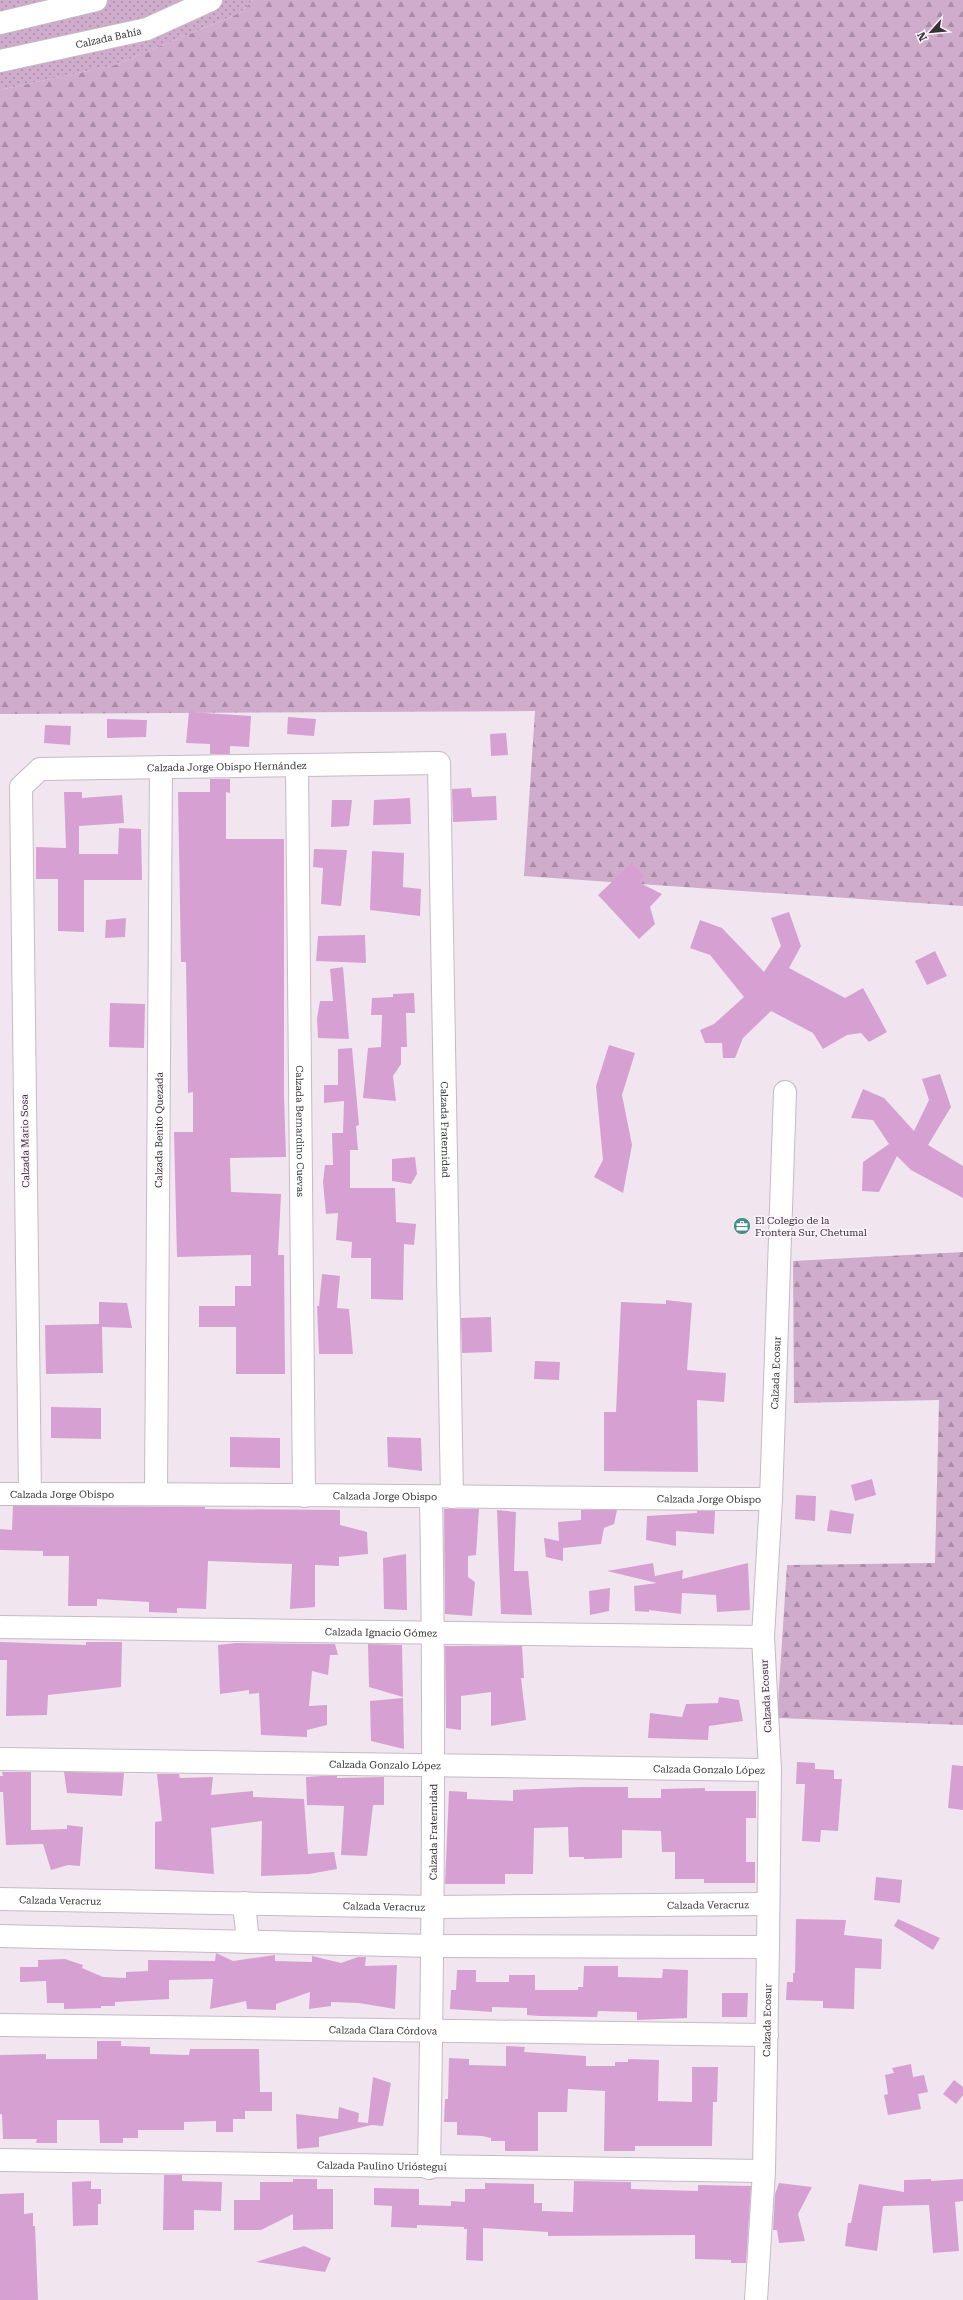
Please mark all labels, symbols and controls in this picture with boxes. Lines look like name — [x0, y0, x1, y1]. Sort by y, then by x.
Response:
north arrow — [911, 12, 951, 52]
street label: Calzada Bahía — [74, 25, 143, 50]
text: N — [915, 29, 930, 43]
street label: Calzada Jorge Obispo Hernández — [147, 759, 307, 773]
street label: Calzada Bernardino Cuevas — [294, 1065, 307, 1197]
street label: Calzada Benito Quezada — [153, 1071, 164, 1188]
street label: Calzada Fraternidad — [439, 1081, 452, 1179]
street label: Calzada Mario Sosa — [19, 1094, 31, 1188]
place label: El Colegio de la Frontera Sur, Chetumal — [755, 1215, 867, 1238]
office icon: El Colegio de la Frontera Sur, Chetumal — [732, 1216, 752, 1236]
street label: Calzada Ecosur — [769, 1336, 782, 1410]
street label: Calzada Jorge Obispo — [10, 1488, 114, 1499]
street label: Calzada Jorge Obispo — [333, 1490, 437, 1502]
street label: Calzada Jorge Obispo — [657, 1493, 761, 1504]
street label: Calzada Ignacio Gómez — [325, 1626, 437, 1638]
street label: Calzada Ecosur — [759, 1659, 773, 1733]
street label: Calzada Gonzalo López — [329, 1758, 441, 1771]
street label: Calzada Gonzalo López — [653, 1763, 765, 1775]
street label: Calzada Fraternidad — [427, 1783, 439, 1880]
street label: Calzada Veracruz — [19, 1894, 101, 1906]
street label: Calzada Veracruz — [667, 1899, 749, 1910]
street label: Calzada Veracruz — [343, 1900, 425, 1912]
street label: Calzada Ecosur — [761, 1983, 773, 2057]
street label: Calzada Clara Córdova — [329, 2024, 438, 2036]
street label: Calzada Paulino Urióstegui — [317, 2159, 447, 2172]

